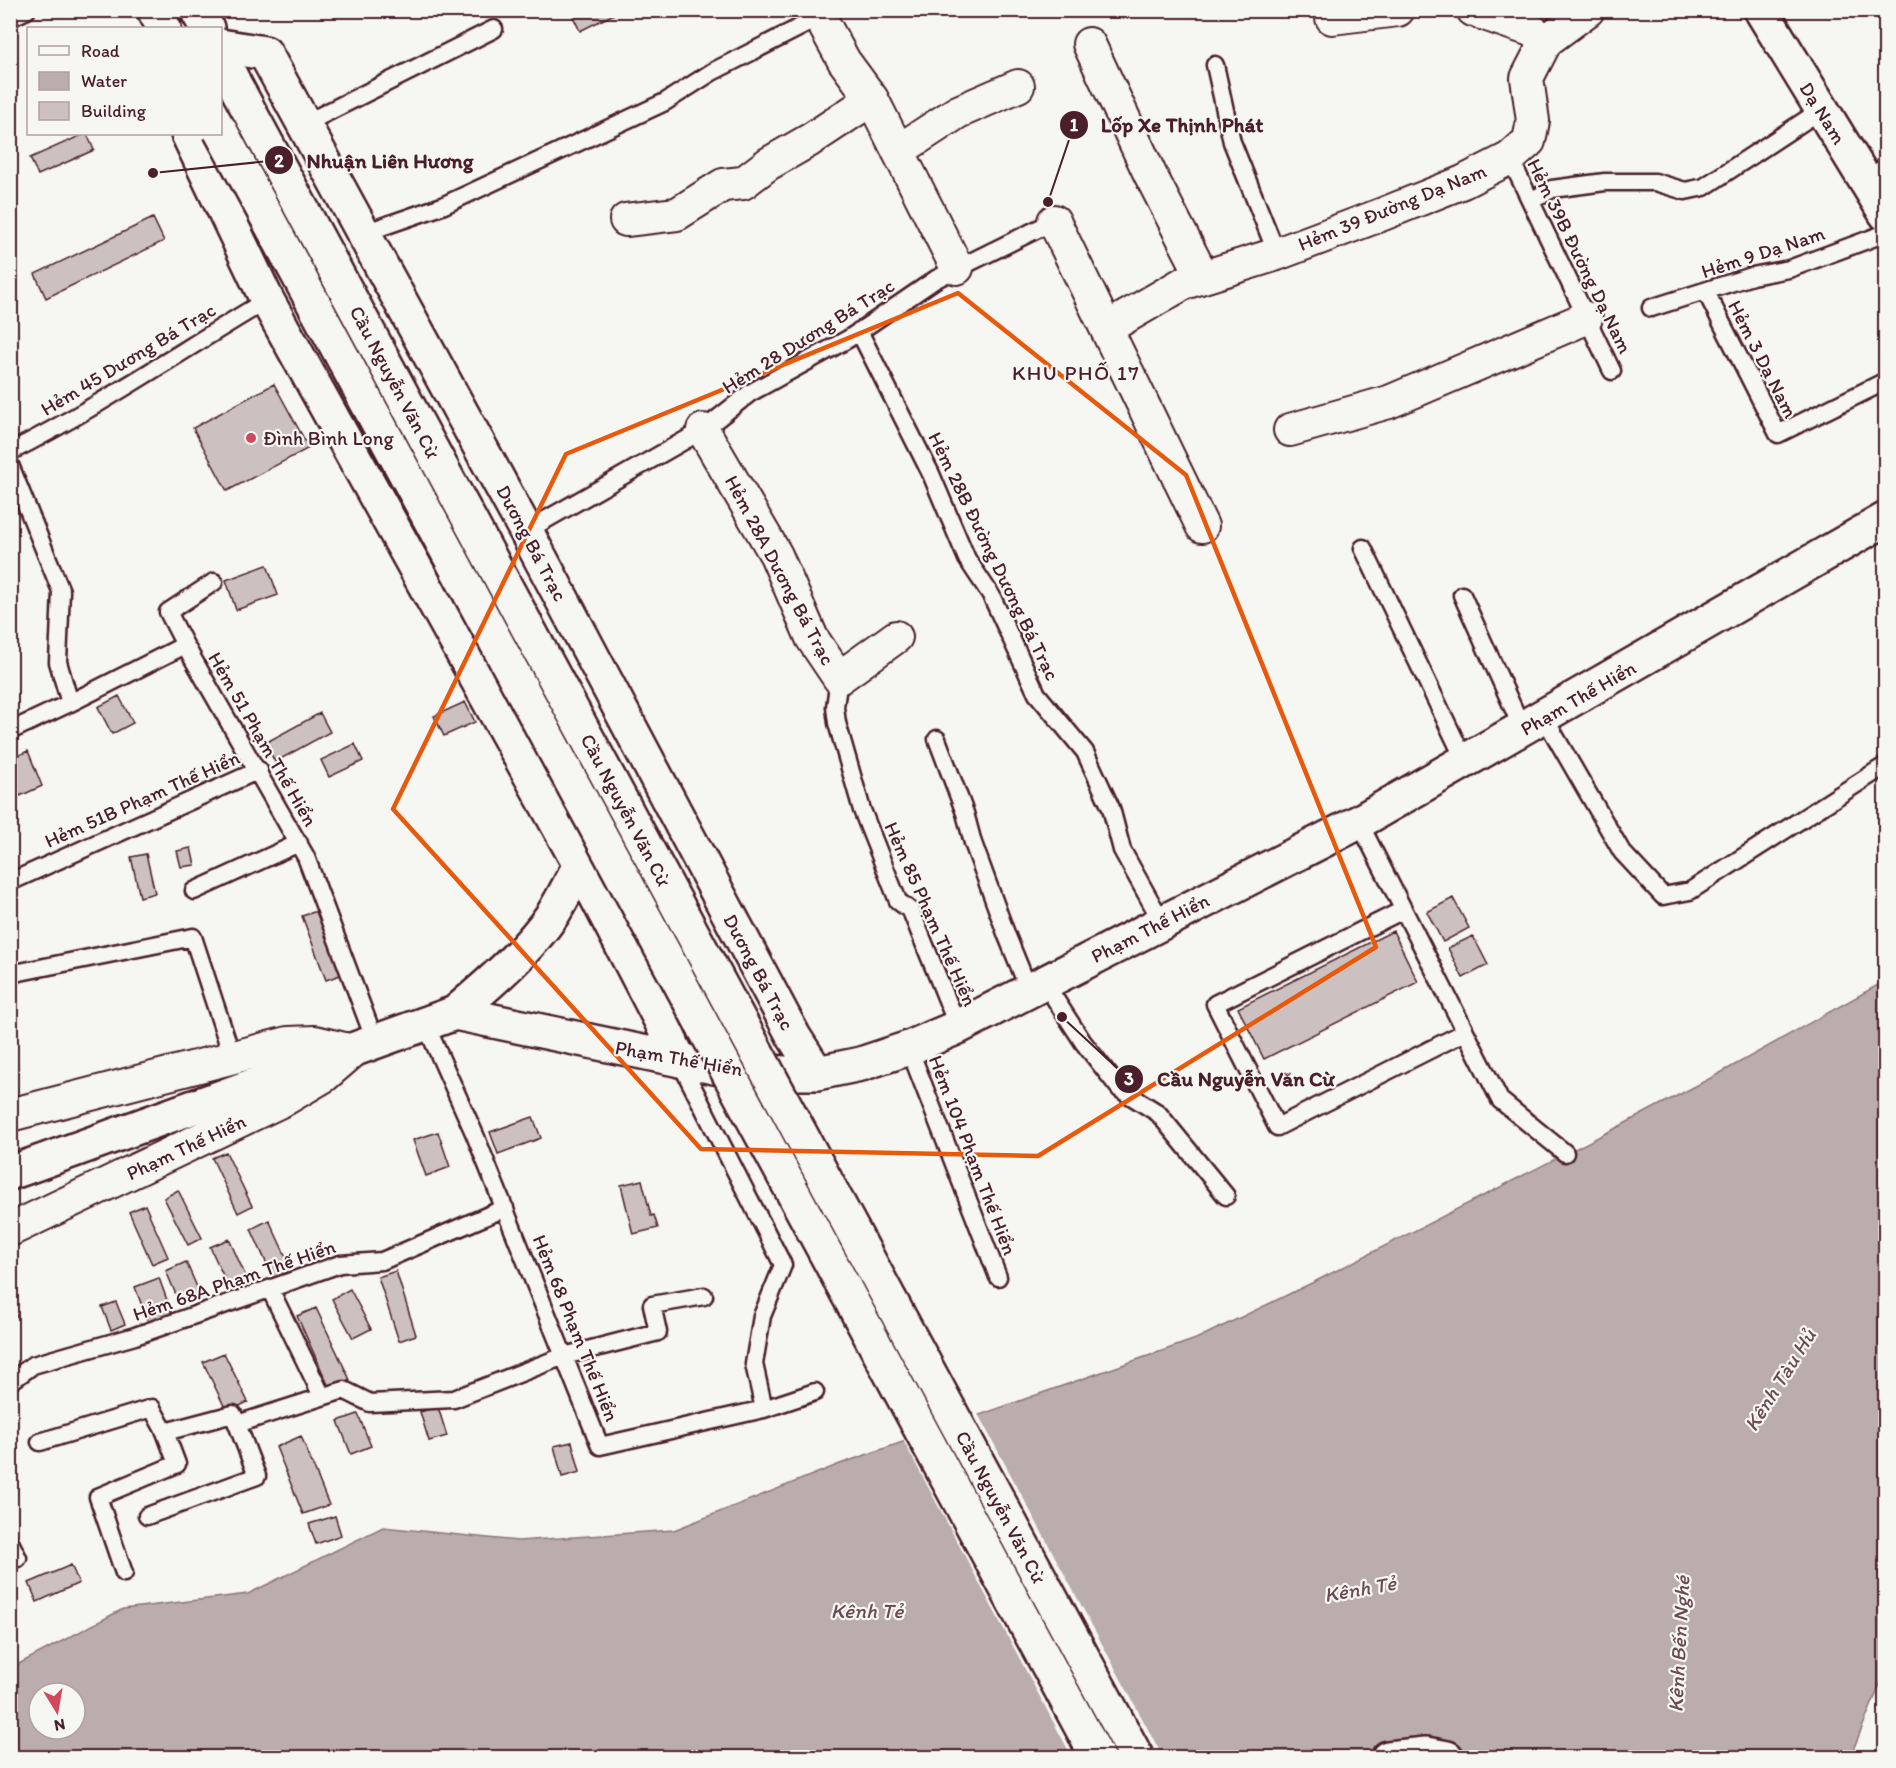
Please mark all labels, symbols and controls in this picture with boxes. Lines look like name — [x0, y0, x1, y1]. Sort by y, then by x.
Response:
legend — [27, 27, 222, 135]
text: Road — [81, 40, 120, 62]
text: Water — [81, 70, 127, 92]
street label: Dạ Nam — [1795, 77, 1852, 149]
text: Building — [81, 100, 147, 122]
callout: Lốp Xe Thịnh Phát — [1059, 105, 1275, 144]
text: Lốp Xe Thịnh Phát — [1101, 112, 1263, 138]
text: 1 — [1070, 114, 1079, 136]
callout: Nhuận Liên Hương — [264, 141, 486, 180]
text: Nhuận Liên Hương — [307, 148, 474, 174]
text: 2 — [274, 150, 284, 172]
street label: Hẻm 39B Đường Dạ Nam — [1522, 155, 1638, 358]
street label: Hẻm 39 Đường Dạ Nam — [1294, 158, 1490, 256]
street label: Hẻm 9 Dạ Nam — [1698, 221, 1828, 283]
street label: Hẻm 28 Dương Bá Trạc — [717, 273, 899, 399]
street label: Hẻm 3 Dạ Nam — [1723, 296, 1803, 422]
street label: Hẻm 45 Dương Bá Trạc — [36, 297, 220, 421]
street label: Cầu Nguyễn Văn Cừ — [345, 302, 445, 463]
district label: KHU PHỐ 17 — [1012, 360, 1140, 385]
place label: Đình Bình Long — [263, 426, 394, 450]
street label: Hẻm 28B Đường Dương Bá Trạc — [923, 428, 1065, 684]
marker: Đình Bình Long — [244, 431, 258, 445]
street label: Hẻm 28A Dương Bá Trạc — [720, 471, 840, 669]
street label: Dương Bá Trạc — [491, 481, 573, 605]
street label: Hẻm 51 Phạm Thế Hiển — [203, 647, 323, 831]
street label: Phạm Thế Hiển — [1516, 655, 1640, 741]
street label: Cầu Nguyễn Văn Cừ — [576, 730, 676, 891]
street label: Hẻm 51B Phạm Thế Hiển — [41, 745, 243, 853]
street label: Hẻm 85 Phạm Thế Hiển — [880, 818, 982, 1010]
street label: Phạm Thế Hiển — [1087, 888, 1213, 968]
street label: Dương Bá Trạc — [718, 910, 800, 1034]
street label: Phạm Thế Hiển — [613, 1035, 745, 1081]
street label: Hẻm 104 Phạm Thế Hiển — [924, 1052, 1022, 1258]
callout: Cầu Nguyễn Văn Cừ — [1114, 1059, 1347, 1098]
text: Cầu Nguyễn Văn Cừ — [1157, 1066, 1336, 1092]
text: 3 — [1124, 1068, 1134, 1090]
street label: Phạm Thế Hiển — [122, 1109, 250, 1185]
street label: Hẻm 68 Phạm Thế Hiển — [528, 1231, 624, 1425]
street label: Hẻm 68A Phạm Thế Hiển — [130, 1234, 338, 1326]
water label: Kênh Tàu Hủ — [1738, 1324, 1821, 1435]
street label: Cầu Nguyễn Văn Cừ — [951, 1427, 1051, 1588]
water label: Kênh Tẻ — [1322, 1570, 1399, 1607]
water label: Kênh Bến Nghé — [1662, 1574, 1695, 1713]
water label: Kênh Tẻ — [831, 1598, 904, 1623]
north arrow — [27, 1681, 87, 1741]
text: N — [53, 1715, 67, 1736]

